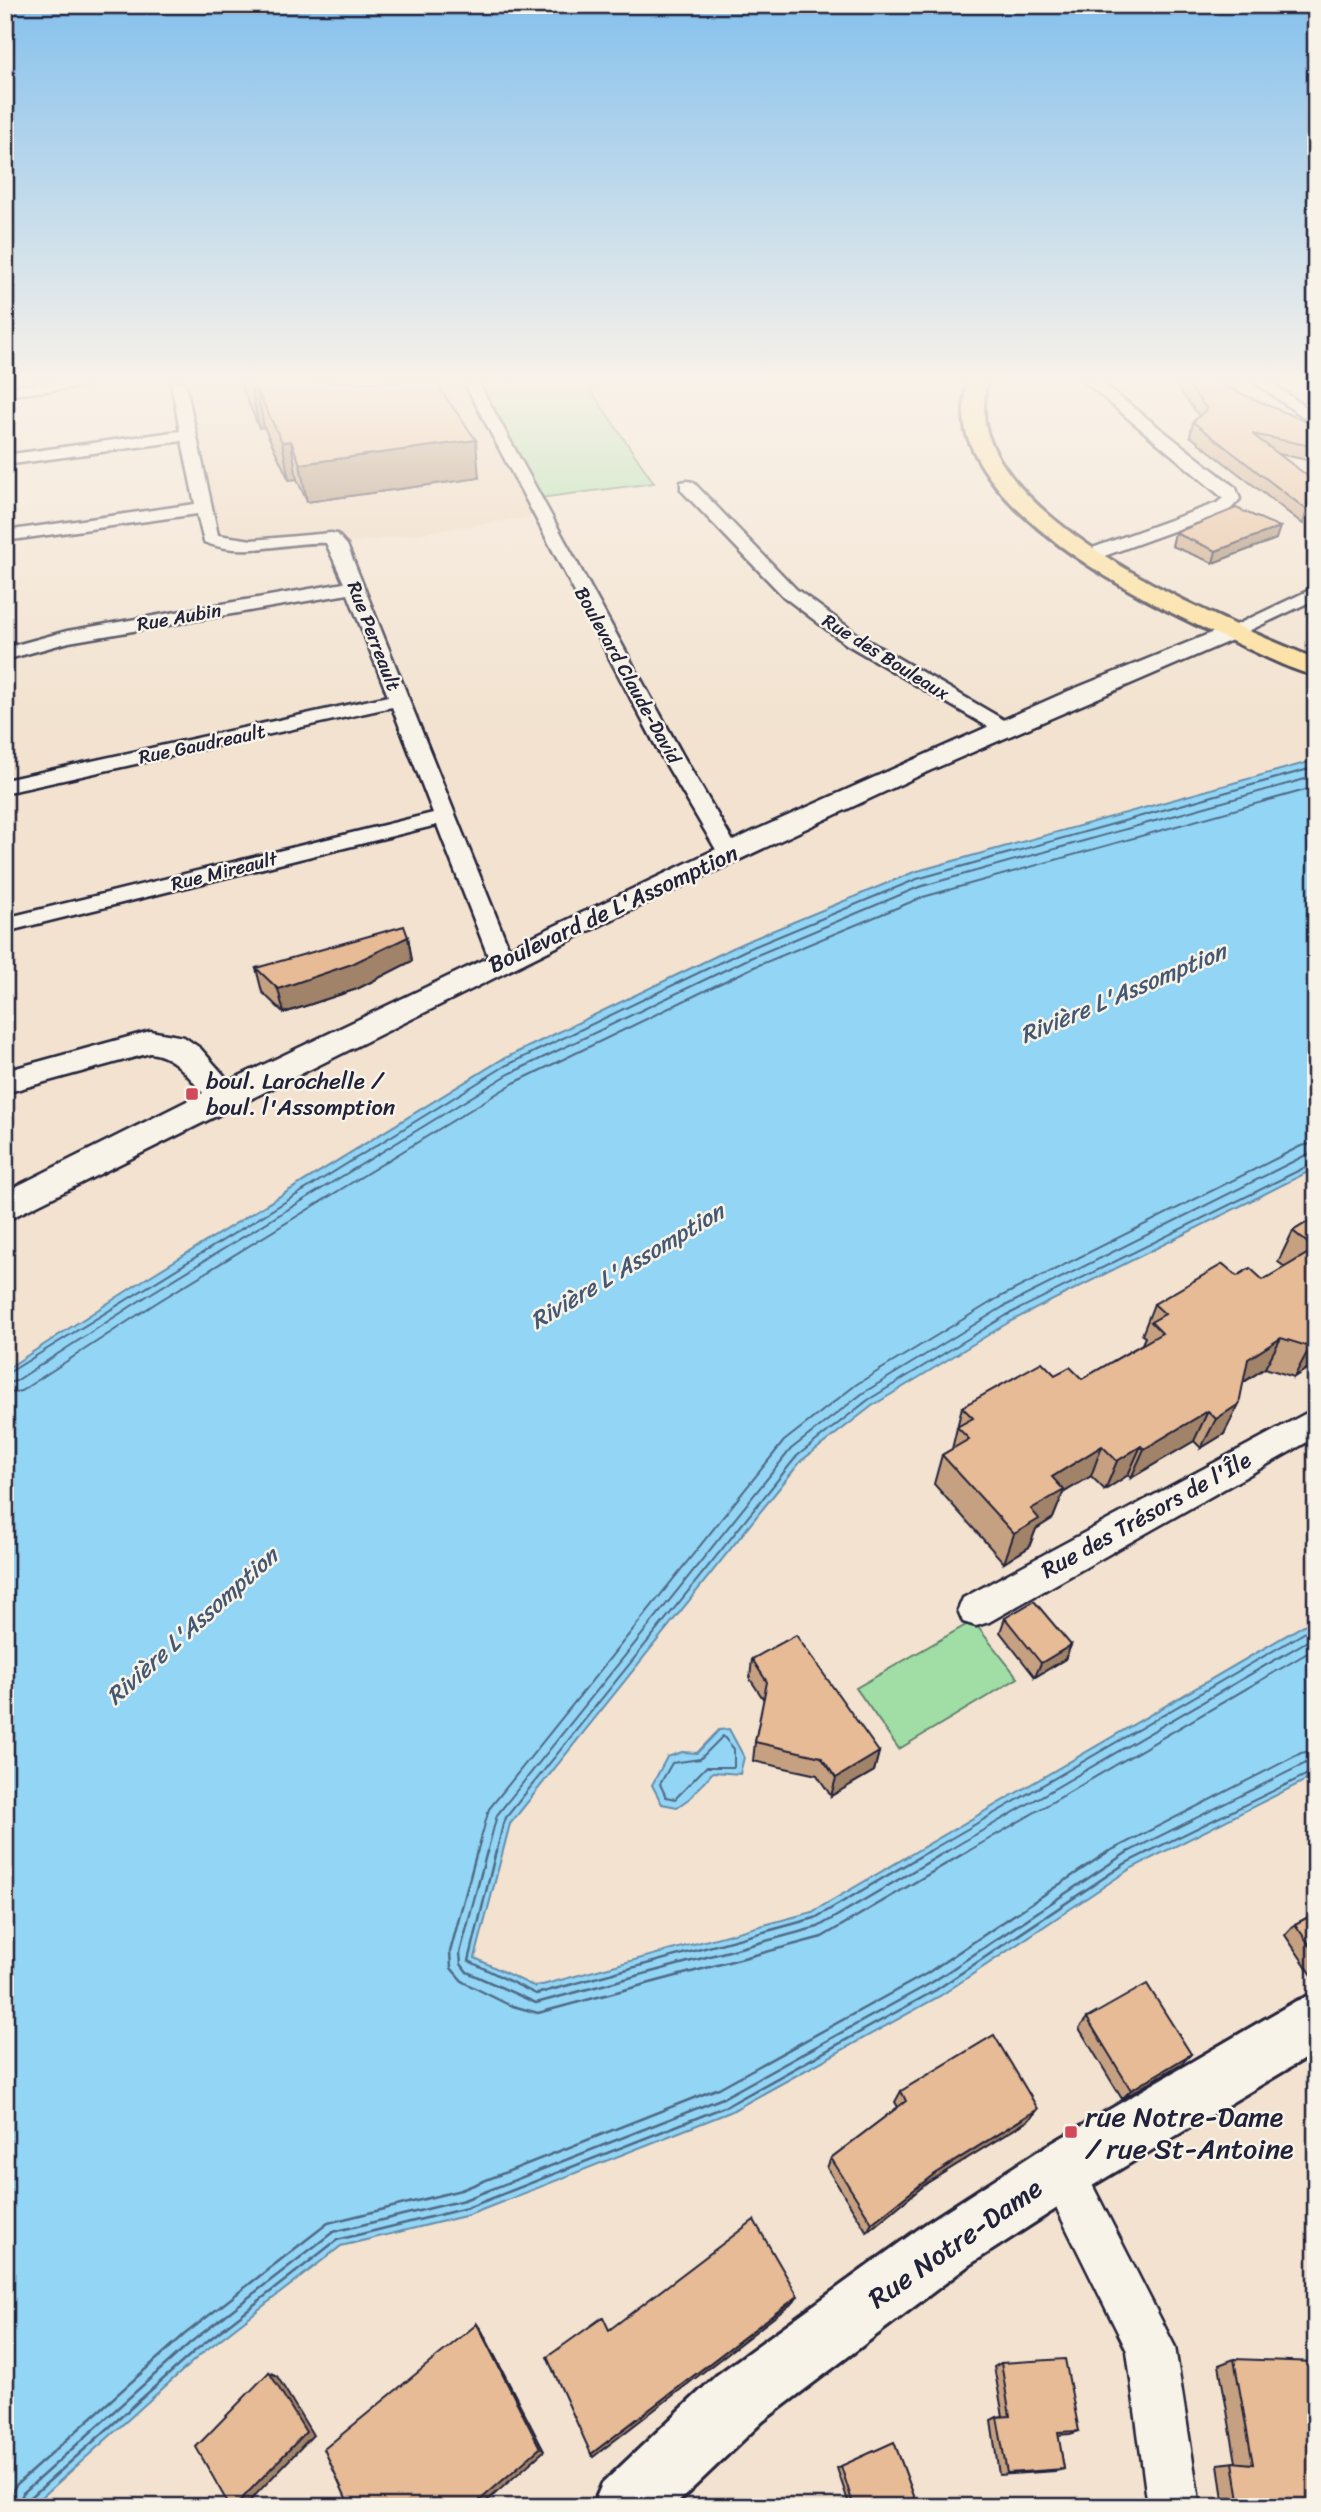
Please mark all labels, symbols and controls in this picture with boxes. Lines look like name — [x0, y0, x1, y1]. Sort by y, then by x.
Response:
street label: Rue Perreault — [338, 576, 410, 696]
street label: Boulevard Claude-David — [566, 580, 691, 770]
street label: Rue Aubin — [134, 593, 224, 641]
street label: Rue des Bouleaux — [816, 605, 957, 710]
street label: Rue Gaudreault — [135, 714, 269, 774]
street label: Boulevard de L'Assomption — [481, 833, 745, 985]
street label: Rue Mireault — [167, 842, 282, 900]
water label: Rivière L'Assomption — [1013, 929, 1236, 1055]
place label: boul. Larochelle / boul. l'Assomption — [206, 1061, 396, 1128]
marker: boul. Larochelle / boul. l'Assomption — [184, 1086, 200, 1102]
water label: Rivière L'Assomption — [522, 1190, 735, 1341]
street label: Rue des Trésors de l'Île — [1033, 1440, 1259, 1590]
water label: Rivière L'Assomption — [96, 1534, 290, 1716]
place label: rue Notre-Dame / rue St-Antoine — [1085, 2092, 1294, 2173]
marker: rue Notre-Dame / rue St-Antoine — [1063, 2124, 1079, 2140]
street label: Rue Notre-Dame — [857, 2164, 1053, 2322]

